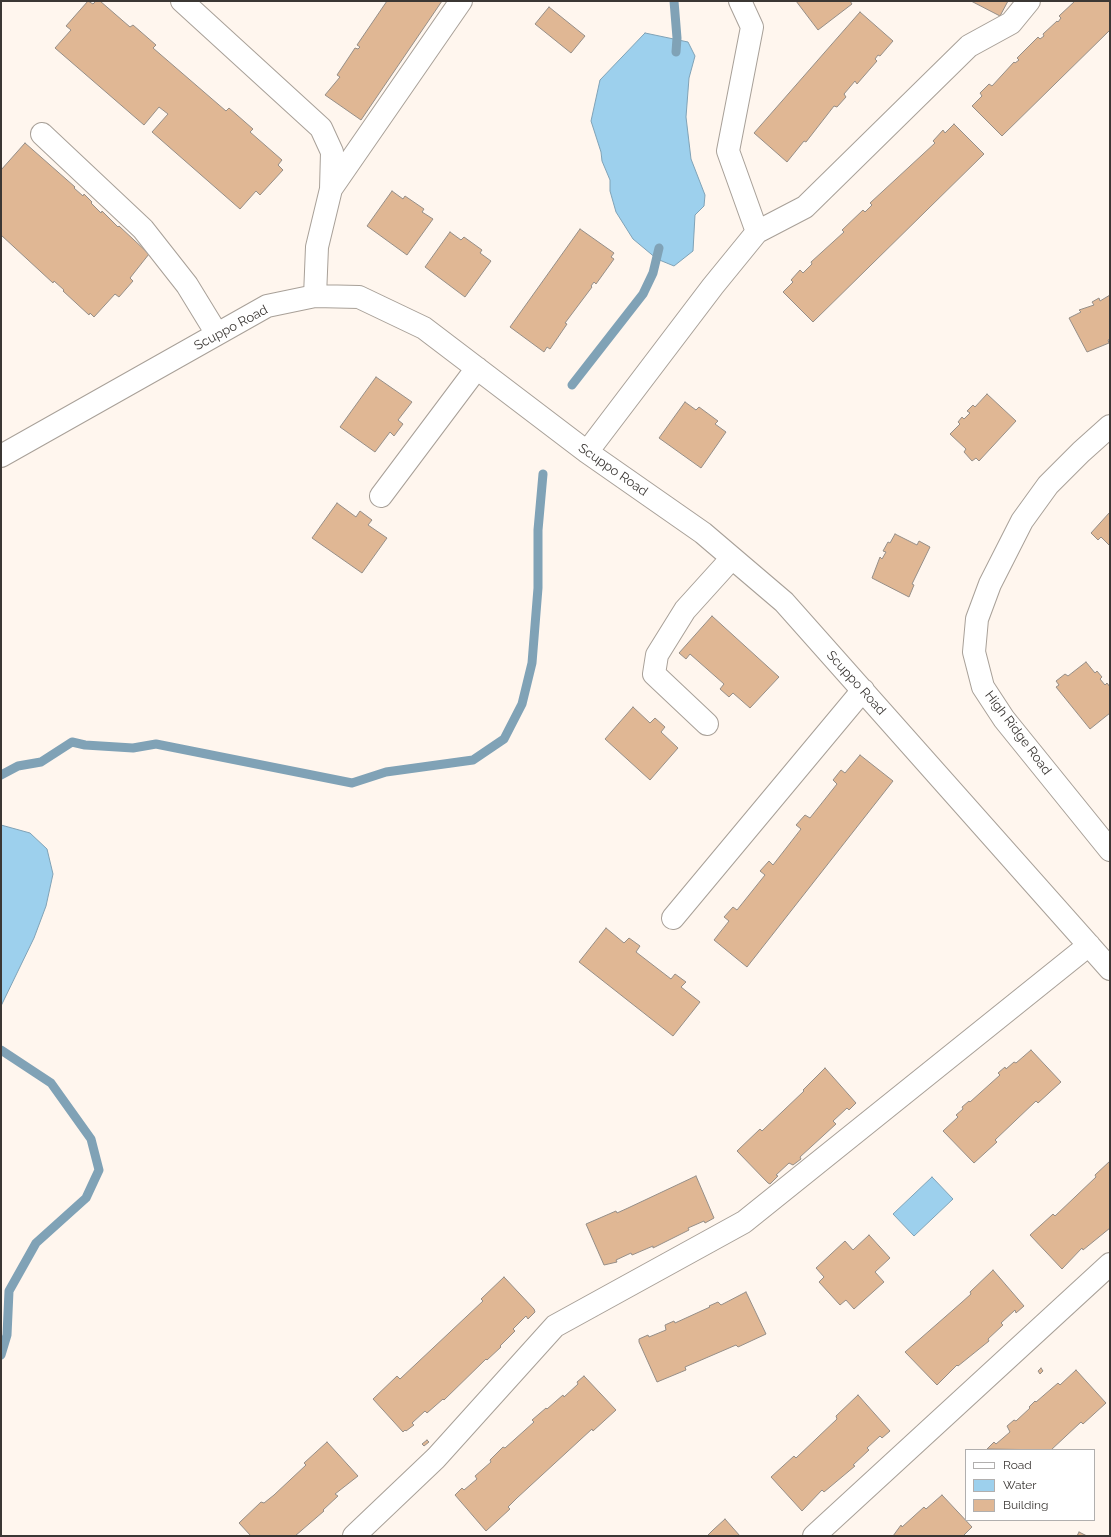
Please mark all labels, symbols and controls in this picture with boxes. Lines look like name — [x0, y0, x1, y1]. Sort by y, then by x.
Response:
street label: Scuppo Road — [192, 302, 270, 354]
street label: Scuppo Road — [575, 440, 651, 500]
street label: Scuppo Road — [823, 648, 889, 718]
street label: High Ridge Road — [981, 688, 1055, 778]
legend — [965, 1449, 1095, 1521]
text: Road — [1003, 1458, 1032, 1472]
text: Water — [1003, 1478, 1037, 1492]
text: Building — [1003, 1498, 1049, 1512]

